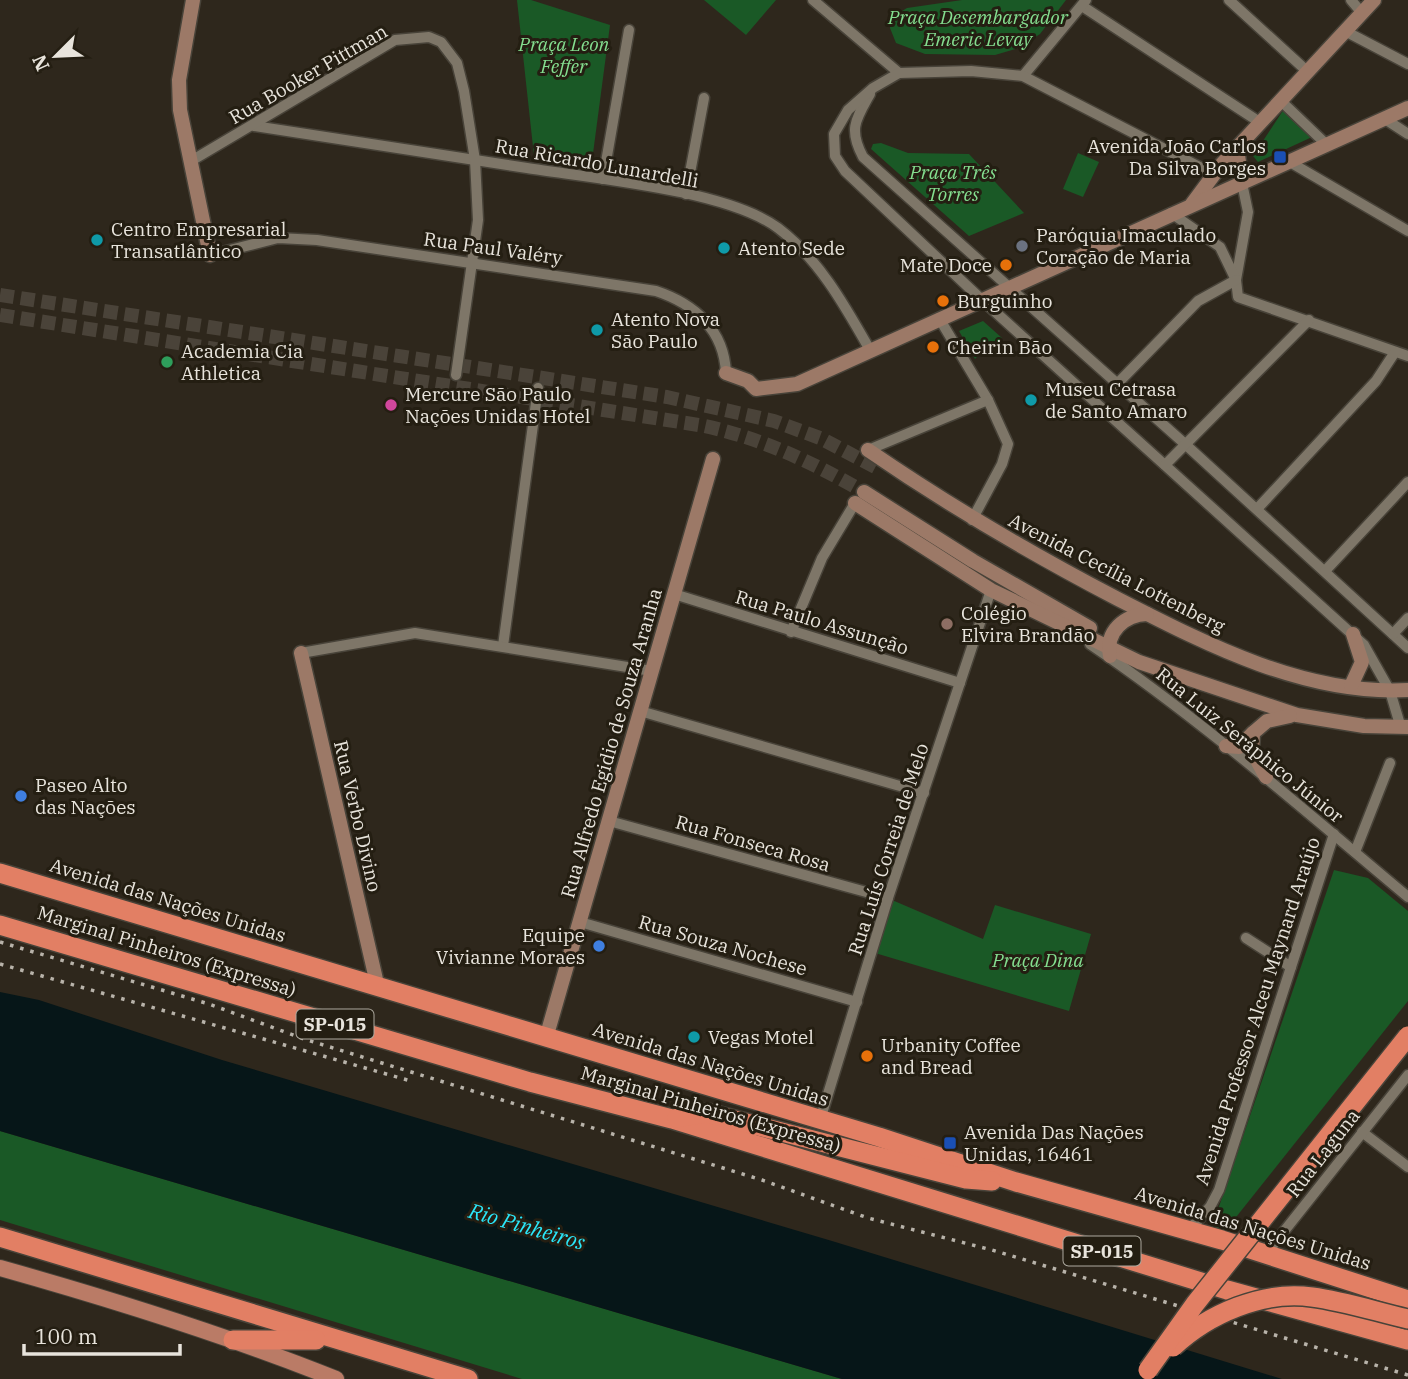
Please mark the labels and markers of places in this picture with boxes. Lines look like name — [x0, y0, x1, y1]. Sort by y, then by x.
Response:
place label: Avenida João Carlos Da Silva Borges — [1087, 134, 1266, 180]
marker: Avenida João Carlos Da Silva Borges — [1272, 149, 1288, 165]
place label: Centro Empresarial Transatlântico — [111, 217, 287, 263]
place label: Paróquia Imaculado Coração de Maria — [1036, 223, 1216, 269]
marker: Centro Empresarial Transatlântico — [89, 232, 105, 248]
place label: Atento Sede — [738, 236, 845, 260]
marker: Paróquia Imaculado Coração de Maria — [1014, 238, 1030, 254]
marker: Atento Sede — [716, 240, 732, 256]
place label: Mate Doce — [900, 253, 992, 277]
marker: Mate Doce — [998, 257, 1014, 273]
place label: Burguinho — [957, 289, 1053, 313]
marker: Burguinho — [935, 293, 951, 309]
place label: Atento Nova São Paulo — [611, 307, 720, 353]
marker: Atento Nova São Paulo — [589, 322, 605, 338]
place label: Cheirin Bão — [947, 335, 1052, 359]
place label: Academia Cia Athletica — [181, 339, 303, 385]
marker: Cheirin Bão — [925, 339, 941, 355]
marker: Academia Cia Athletica — [159, 354, 175, 370]
place label: Museu Cetrasa de Santo Amaro — [1045, 377, 1187, 423]
place label: Mercure São Paulo Nações Unidas Hotel — [405, 382, 591, 428]
marker: Museu Cetrasa de Santo Amaro — [1023, 392, 1039, 408]
marker: Mercure São Paulo Nações Unidas Hotel — [383, 397, 399, 413]
place label: Colégio Elvira Brandão — [961, 601, 1095, 647]
marker: Colégio Elvira Brandão — [939, 616, 955, 632]
place label: Paseo Alto das Nações — [35, 773, 136, 819]
marker: Paseo Alto das Nações — [13, 788, 29, 804]
place label: Equipe Vivianne Moraes — [436, 923, 585, 969]
marker: Equipe Vivianne Moraes — [591, 938, 607, 954]
place label: Vegas Motel — [708, 1025, 814, 1049]
marker: Vegas Motel — [686, 1029, 702, 1045]
place label: Urbanity Coffee and Bread — [881, 1033, 1021, 1079]
marker: Urbanity Coffee and Bread — [859, 1048, 875, 1064]
place label: Avenida Das Nações Unidas, 16461 — [964, 1120, 1144, 1166]
marker: Avenida Das Nações Unidas, 16461 — [942, 1135, 958, 1151]

